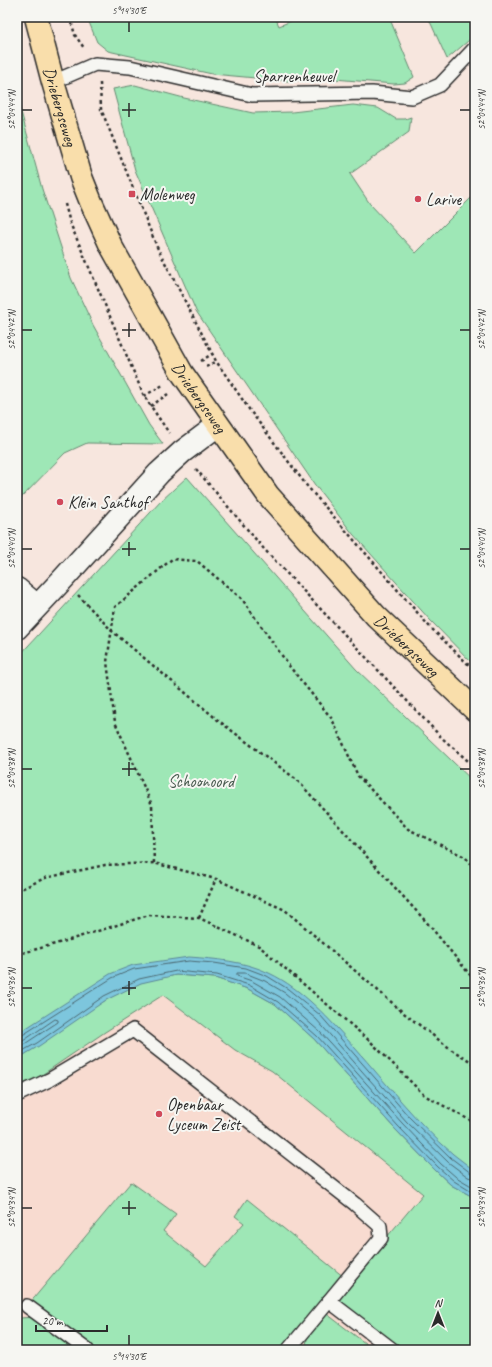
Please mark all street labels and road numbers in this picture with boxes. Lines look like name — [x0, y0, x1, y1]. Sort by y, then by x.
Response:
street label: Driebergseweg — [39, 65, 82, 150]
street label: Sparrenheuvel — [253, 66, 338, 87]
street label: Driebergseweg — [167, 359, 232, 438]
street label: Driebergseweg — [370, 610, 444, 682]

